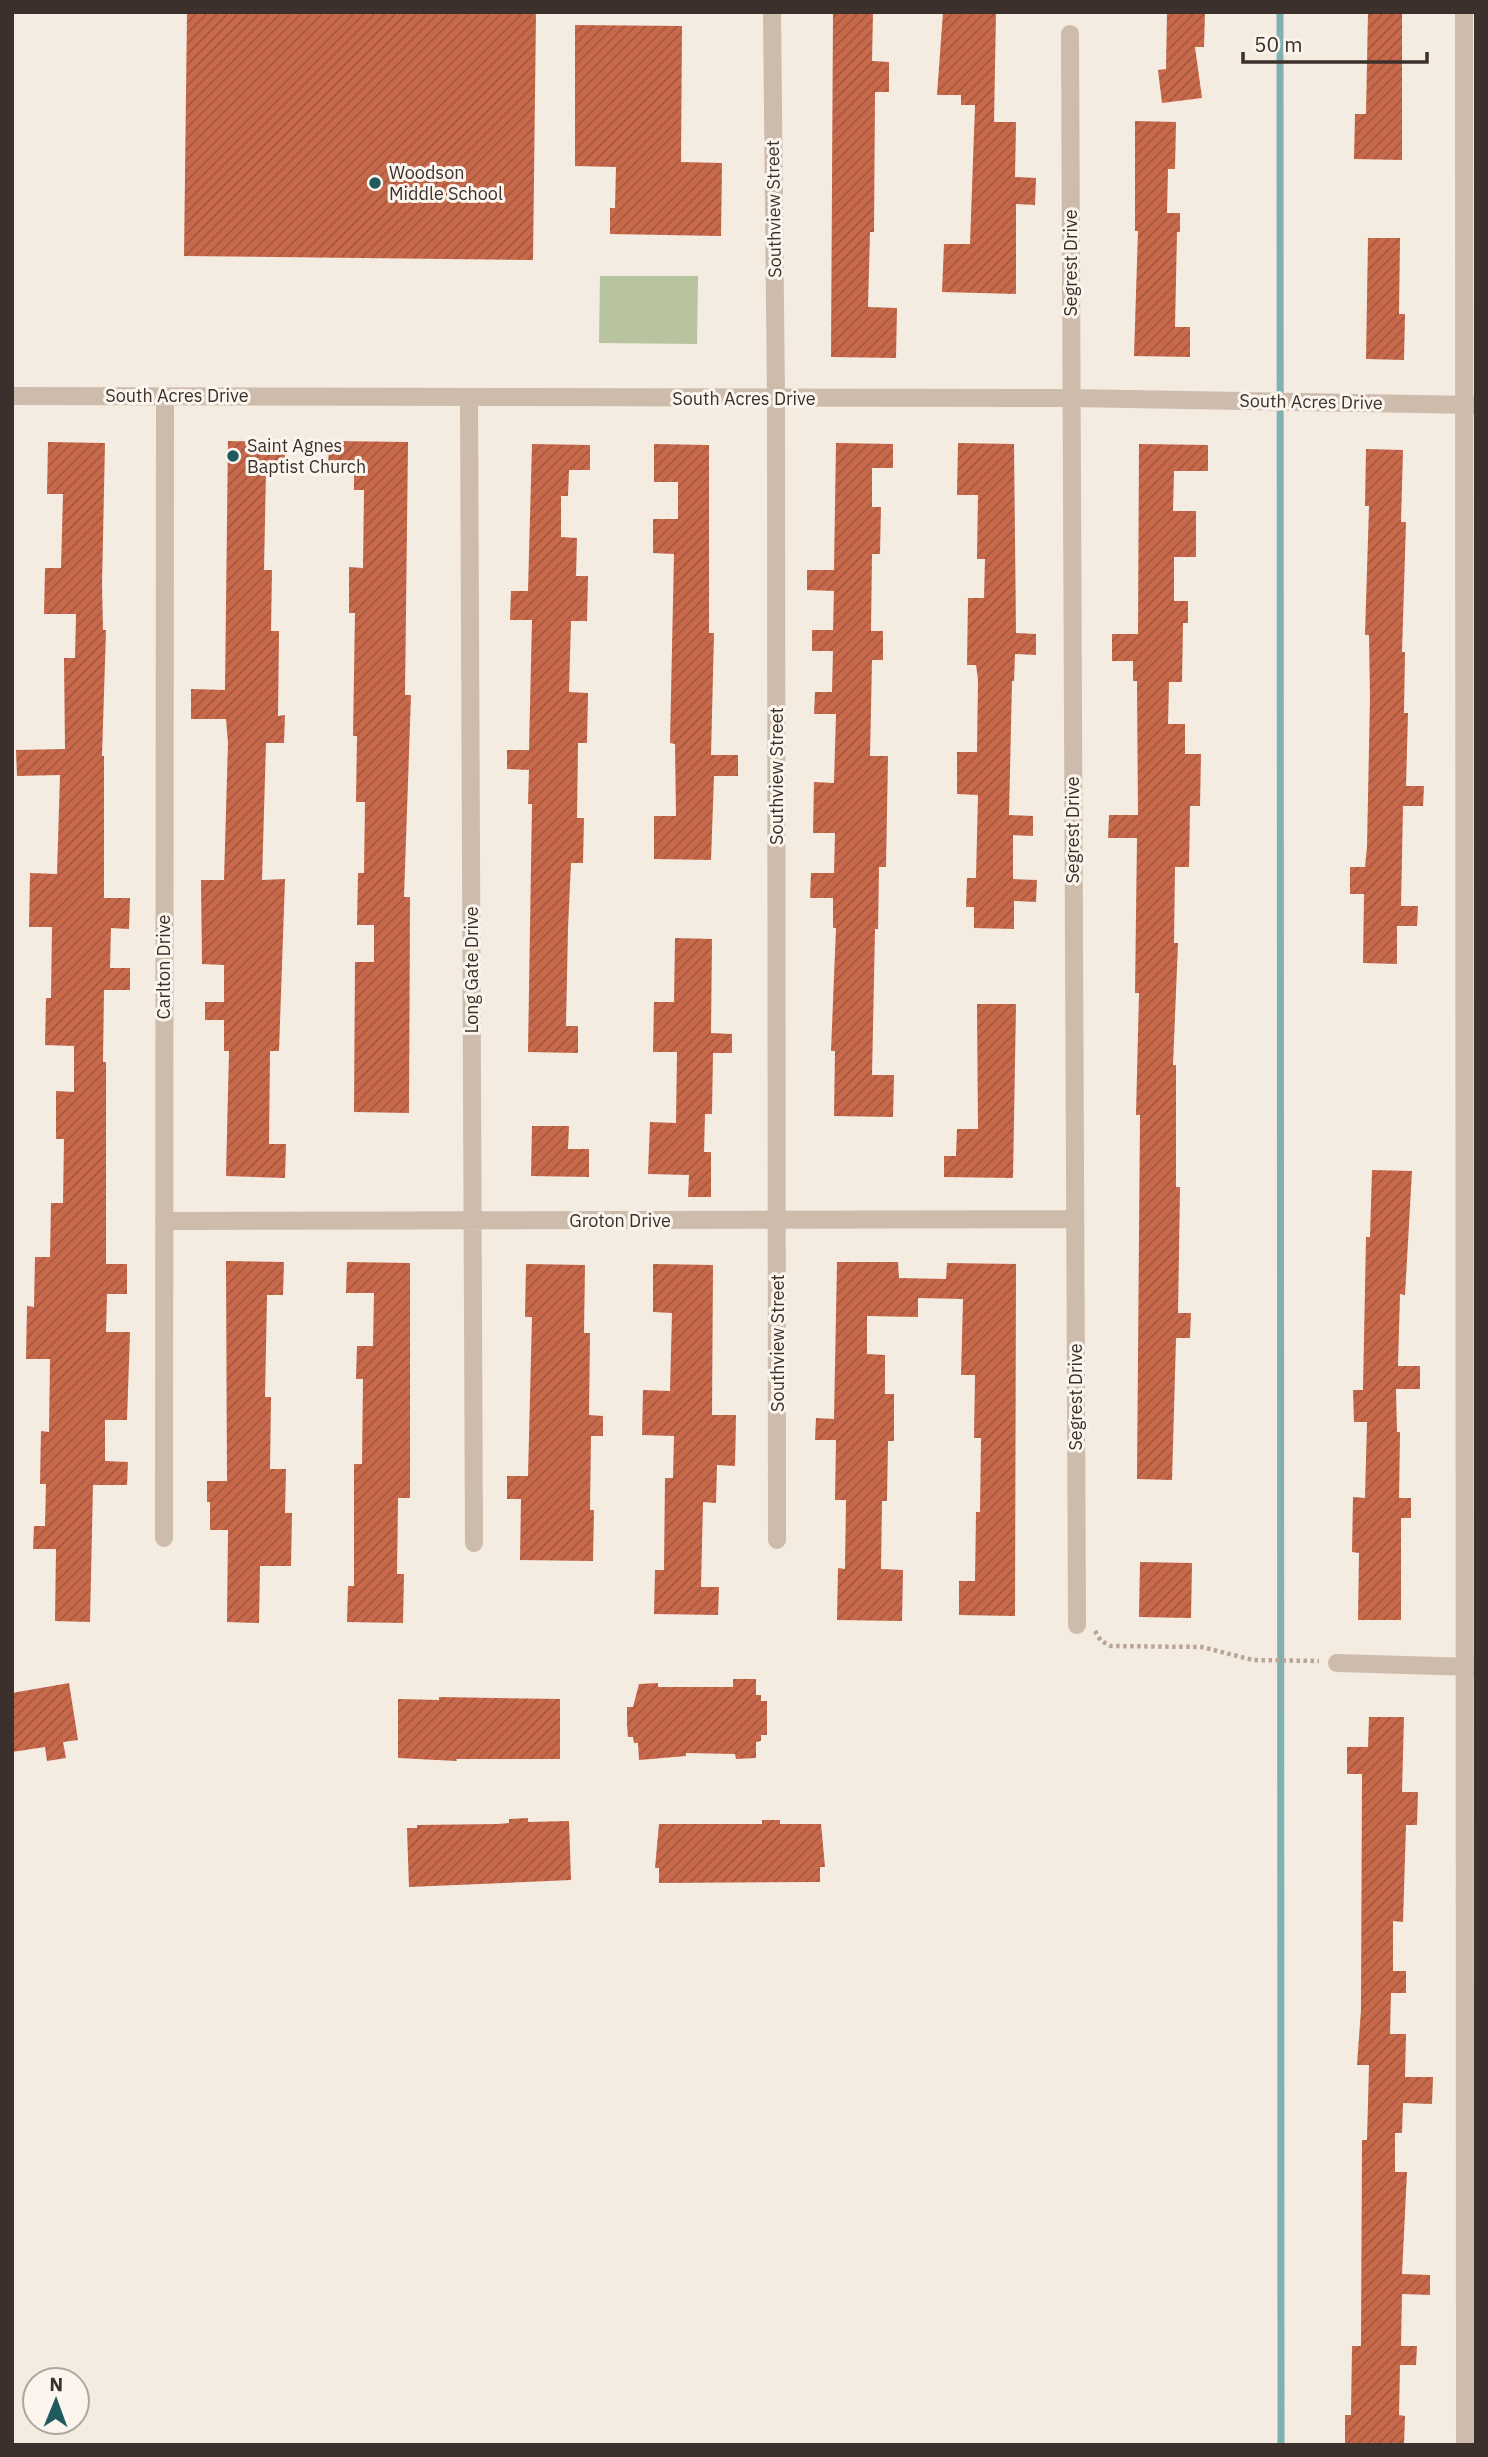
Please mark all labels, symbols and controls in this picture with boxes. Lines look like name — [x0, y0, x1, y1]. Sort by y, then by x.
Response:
scale bar — [1243, 21, 1427, 65]
text: 50 m — [1254, 30, 1303, 58]
street label: Southview Street — [761, 140, 786, 278]
place label: Woodson Middle School — [389, 161, 503, 205]
marker: Woodson Middle School — [367, 175, 383, 191]
street label: Segrest Drive — [1059, 209, 1082, 317]
street label: South Acres Drive — [105, 384, 249, 407]
street label: South Acres Drive — [672, 387, 816, 410]
street label: South Acres Drive — [1239, 389, 1383, 414]
place label: Saint Agnes Baptist Church — [247, 434, 366, 478]
marker: Saint Agnes Baptist Church — [225, 448, 241, 464]
street label: Southview Street — [765, 707, 788, 845]
street label: Segrest Drive — [1061, 776, 1084, 884]
street label: Long Gate Drive — [460, 906, 483, 1034]
street label: Carlton Drive — [152, 914, 175, 1019]
street label: Groton Drive — [569, 1209, 671, 1232]
street label: Southview Street — [766, 1274, 789, 1412]
street label: Segrest Drive — [1064, 1343, 1087, 1451]
north arrow — [21, 2366, 91, 2436]
text: N — [49, 2372, 63, 2396]

